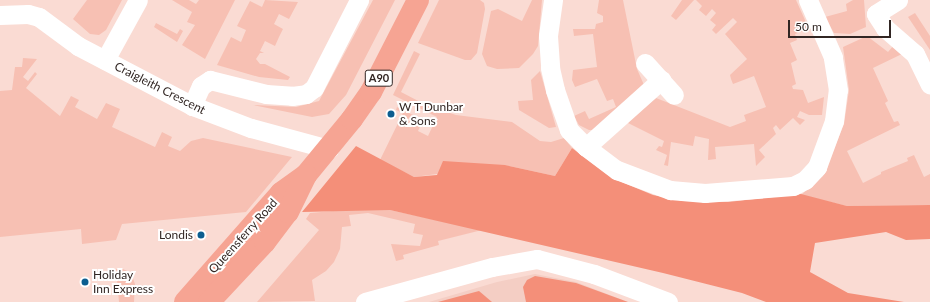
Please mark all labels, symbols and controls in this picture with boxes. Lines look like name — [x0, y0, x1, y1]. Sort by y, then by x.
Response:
scale bar — [790, 12, 893, 38]
text: 50 m — [795, 19, 822, 34]
street label: Craigleith Crescent — [112, 59, 208, 117]
road number: A90 — [364, 69, 394, 87]
place label: W T Dunbar & Sons — [399, 100, 464, 128]
marker: W T Dunbar & Sons — [386, 109, 396, 119]
street label: Queensferry Road — [206, 196, 280, 276]
place label: Londis — [159, 228, 193, 242]
marker: Londis — [196, 230, 206, 240]
place label: Holiday Inn Express — [93, 268, 153, 296]
marker: Holiday Inn Express — [80, 277, 90, 287]

